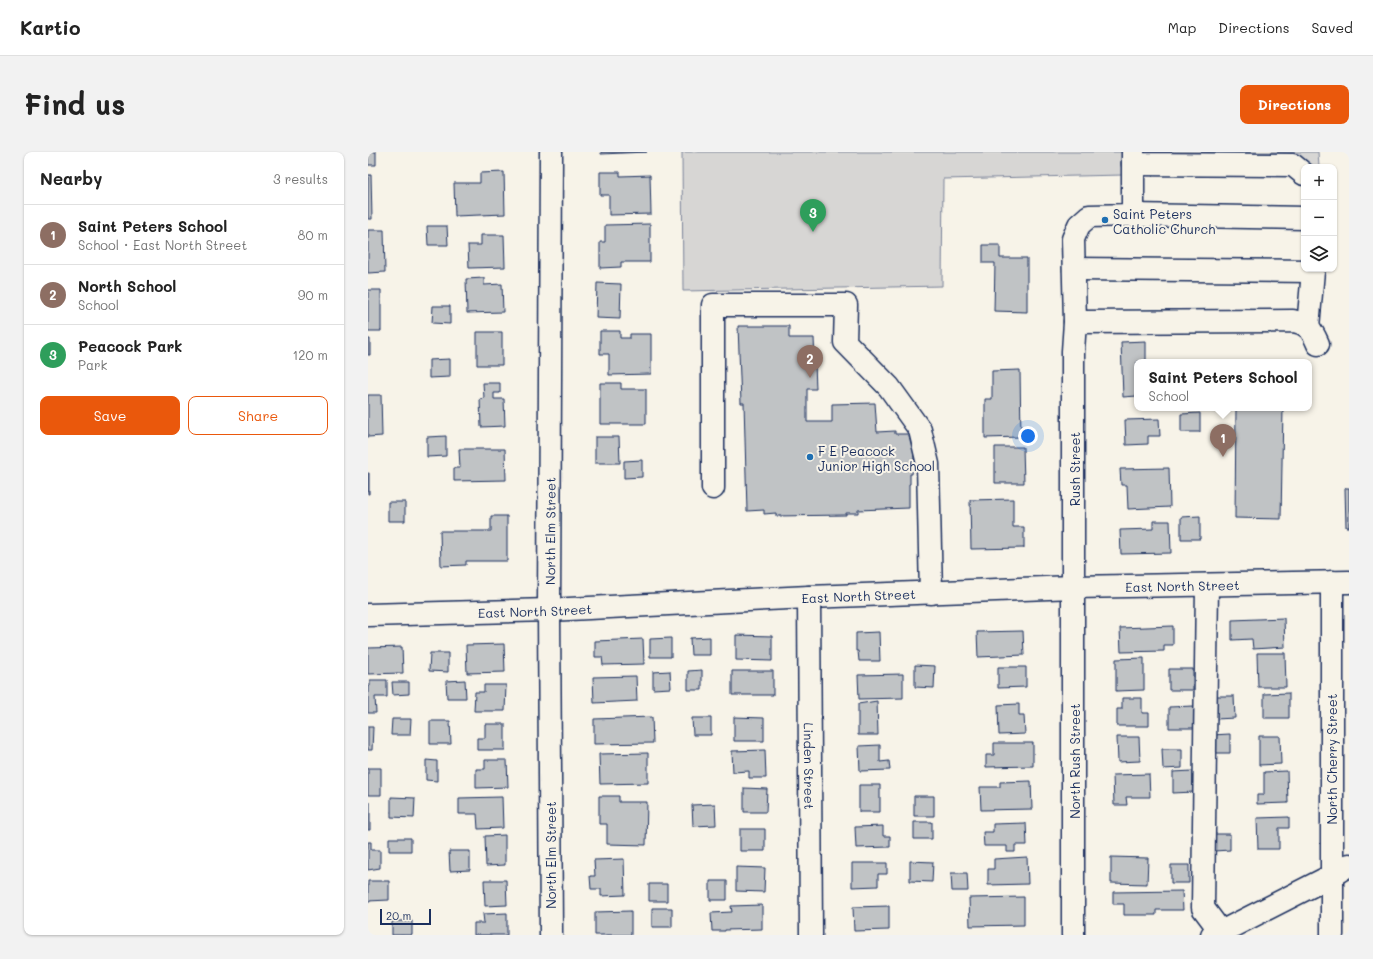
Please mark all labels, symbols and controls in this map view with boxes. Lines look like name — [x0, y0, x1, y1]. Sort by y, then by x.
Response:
text: Kartio — [20, 15, 80, 40]
text: Map — [1168, 18, 1196, 37]
text: Directions — [1218, 18, 1289, 37]
text: Saved — [1311, 18, 1353, 37]
button: Directions — [1240, 85, 1349, 124]
text: Find us — [24, 86, 125, 122]
map controls — [1301, 164, 1337, 272]
button: + — [1301, 164, 1337, 200]
text: Nearby — [40, 167, 102, 189]
text: 3 results — [273, 170, 328, 187]
pin: 3 — [800, 199, 826, 232]
button: − — [1301, 200, 1337, 236]
place label: Saint Peters Catholic Church — [1113, 205, 1215, 237]
marker: Saint Peters Catholic Church — [1100, 215, 1110, 225]
text: Saint Peters School — [78, 216, 227, 236]
text: 1 — [50, 226, 56, 243]
text: 80 m — [298, 226, 328, 243]
text: School · East North Street — [78, 236, 247, 253]
button: layers — [1301, 236, 1337, 272]
text: North School — [78, 276, 176, 296]
text: 2 — [49, 286, 57, 303]
text: 90 m — [298, 286, 328, 303]
text: School — [78, 296, 119, 313]
text: Peacock Park — [78, 336, 182, 356]
pin: 2 — [797, 345, 823, 378]
text: 3 — [49, 346, 57, 363]
text: 120 m — [292, 346, 328, 363]
text: Park — [78, 356, 107, 373]
popup — [1134, 359, 1312, 411]
text: Saint Peters School — [1148, 367, 1298, 387]
text: School — [1148, 387, 1189, 404]
button: Save — [40, 396, 180, 435]
button: Share — [188, 396, 328, 435]
pin: 1 — [1210, 424, 1236, 457]
your location — [1018, 426, 1038, 446]
street label: Rush Street — [1066, 431, 1083, 506]
place label: F E Peacock Junior High School — [818, 442, 935, 474]
marker: F E Peacock Junior High School — [805, 452, 815, 462]
street label: North Elm Street — [541, 477, 558, 585]
street label: East North Street — [1125, 575, 1240, 595]
street label: East North Street — [801, 584, 916, 606]
street label: East North Street — [478, 599, 593, 620]
street label: North Cherry Street — [1323, 693, 1340, 825]
street label: North Rush Street — [1066, 703, 1083, 819]
street label: Linden Street — [801, 722, 819, 810]
street label: North Elm Street — [542, 801, 559, 909]
scale bar — [380, 907, 431, 926]
text: 20 m — [386, 908, 411, 923]

